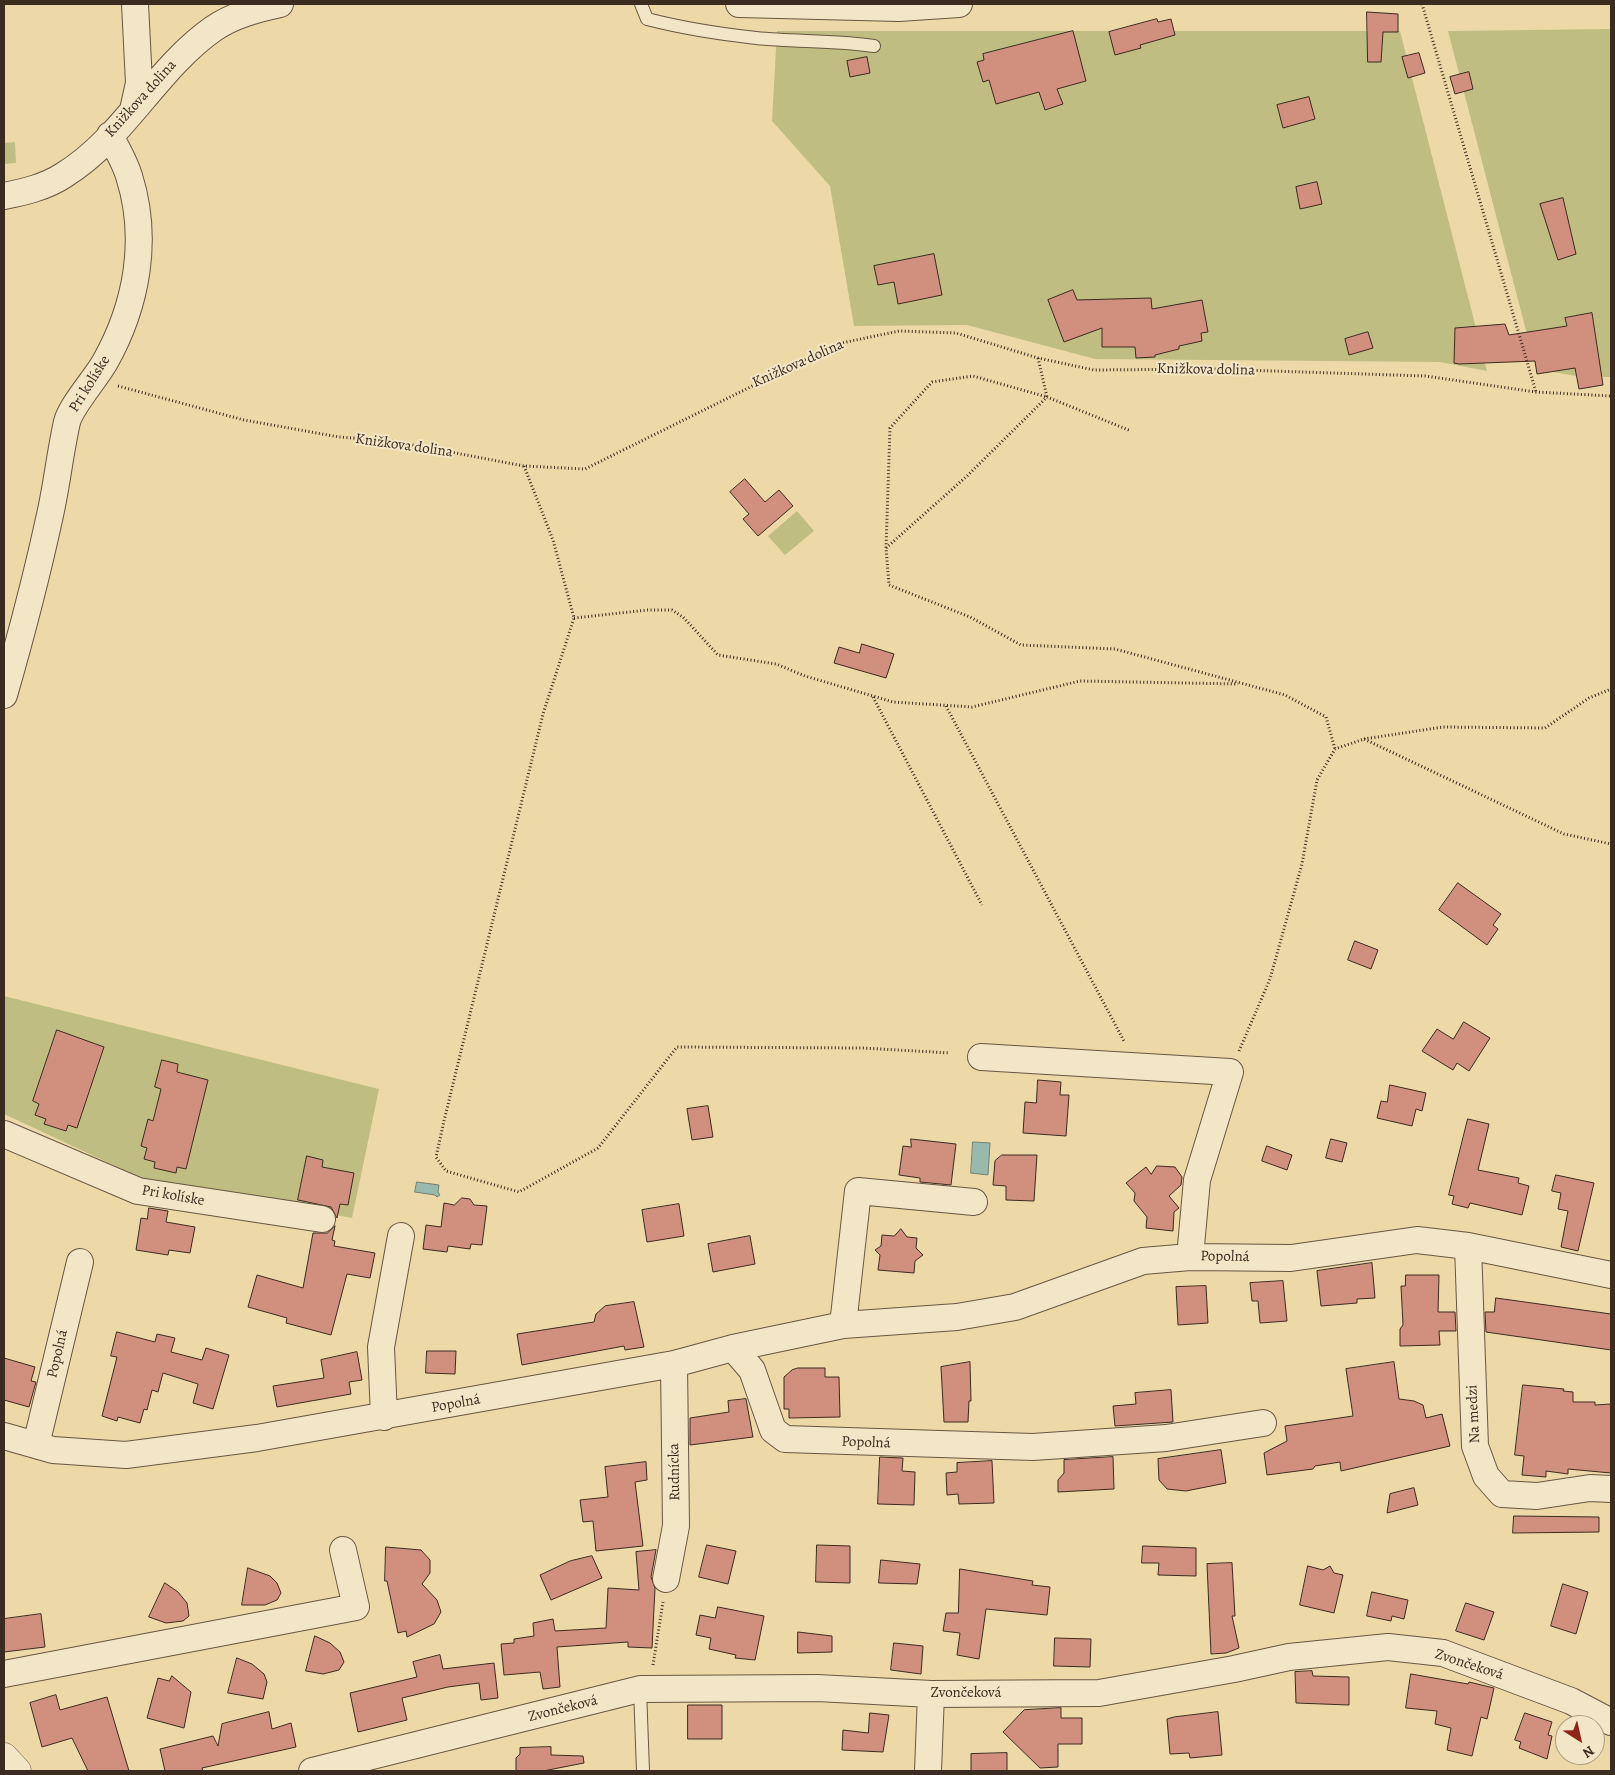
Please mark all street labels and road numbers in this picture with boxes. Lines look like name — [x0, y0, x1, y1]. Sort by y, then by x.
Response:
street label: Knižkova dolina — [101, 56, 181, 142]
street label: Knižkova dolina — [749, 336, 847, 392]
street label: Pri kolíske — [66, 352, 114, 416]
street label: Knižkova dolina — [1157, 360, 1255, 380]
street label: Knižkova dolina — [354, 430, 454, 462]
street label: Pri kolíske — [140, 1182, 206, 1210]
street label: Popolná — [1200, 1248, 1250, 1266]
street label: Popolná — [44, 1328, 72, 1380]
street label: Na medzi — [1463, 1384, 1485, 1444]
street label: Popolná — [430, 1391, 482, 1417]
street label: Popolná — [841, 1433, 891, 1453]
street label: Rudnícka — [665, 1443, 685, 1501]
street label: Zvončeková — [1432, 1645, 1506, 1685]
street label: Zvončeková — [930, 1684, 1002, 1702]
street label: Zvončeková — [526, 1692, 600, 1726]

